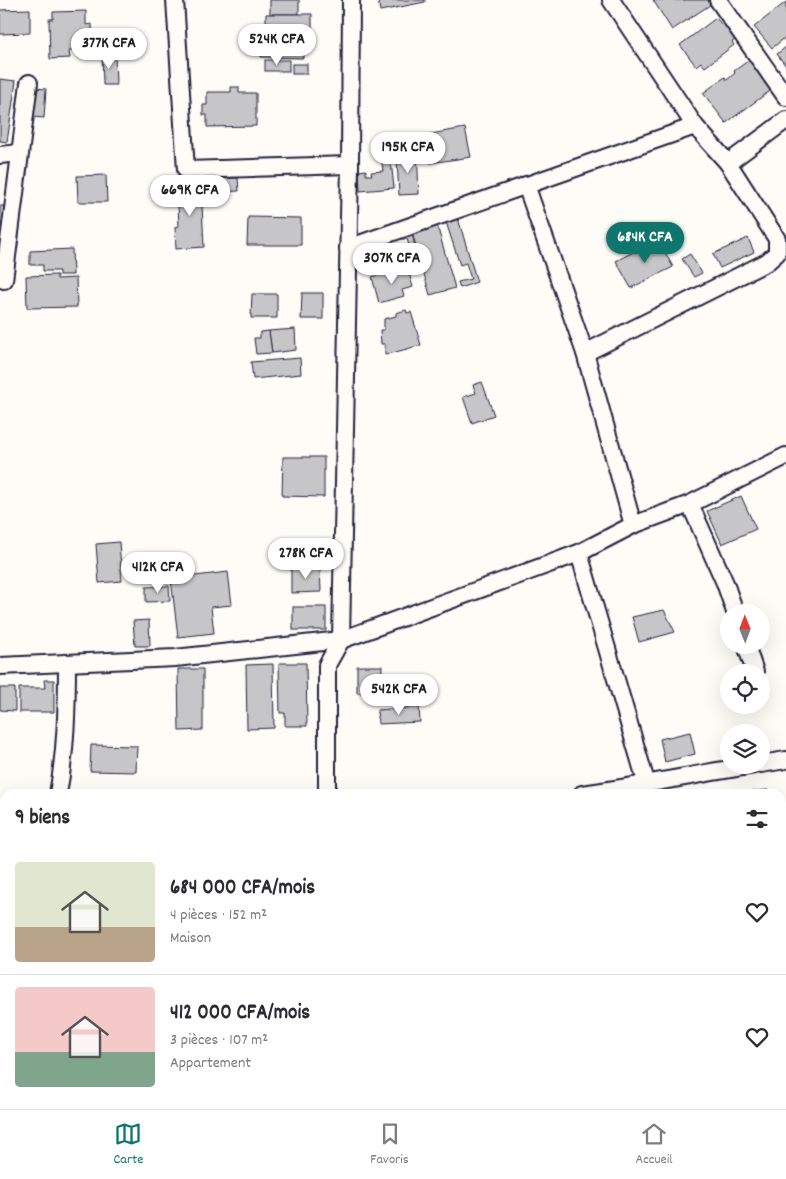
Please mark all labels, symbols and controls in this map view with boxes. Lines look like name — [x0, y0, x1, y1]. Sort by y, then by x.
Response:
pin: 524K CFA — [225, 23, 329, 66]
pin: 377K CFA — [57, 28, 161, 70]
text: 524K CFA — [249, 28, 305, 51]
text: 377K CFA — [82, 32, 136, 55]
pin: 195K CFA — [356, 132, 460, 174]
text: 195K CFA — [381, 136, 435, 159]
pin: 669K CFA — [138, 174, 242, 217]
text: 669K CFA — [161, 179, 219, 202]
pin: 684K CFA — [593, 222, 697, 264]
text: 684K CFA — [617, 226, 673, 249]
pin: 307K CFA — [340, 242, 444, 285]
text: 307K CFA — [364, 247, 420, 270]
pin: 278K CFA — [254, 538, 358, 580]
text: 278K CFA — [279, 542, 333, 565]
pin: 412K CFA — [106, 552, 210, 594]
text: 412K CFA — [132, 556, 184, 579]
north arrow — [720, 604, 770, 654]
map controls — [720, 604, 770, 774]
button: locate — [720, 664, 770, 714]
pin: 542K CFA — [347, 674, 451, 716]
text: 542K CFA — [371, 678, 427, 701]
button: layers — [720, 724, 770, 774]
text: 9 biens — [15, 804, 70, 834]
icon: filters — [743, 805, 771, 833]
text: 684 000 CFA/mois — [170, 874, 315, 904]
icon: home — [55, 882, 115, 942]
icon: heart — [743, 898, 771, 926]
text: 4 pièces · 152 m² — [170, 904, 267, 927]
text: Maison — [170, 927, 211, 950]
text: 412 000 CFA/mois — [170, 999, 310, 1029]
icon: home — [55, 1007, 115, 1067]
icon: heart — [743, 1023, 771, 1051]
text: 3 pièces · 107 m² — [170, 1029, 268, 1052]
text: Appartement — [170, 1052, 251, 1075]
tab: Carte — [113, 1120, 143, 1170]
tab: Favoris — [370, 1120, 409, 1170]
tab: Accueil — [636, 1120, 673, 1170]

